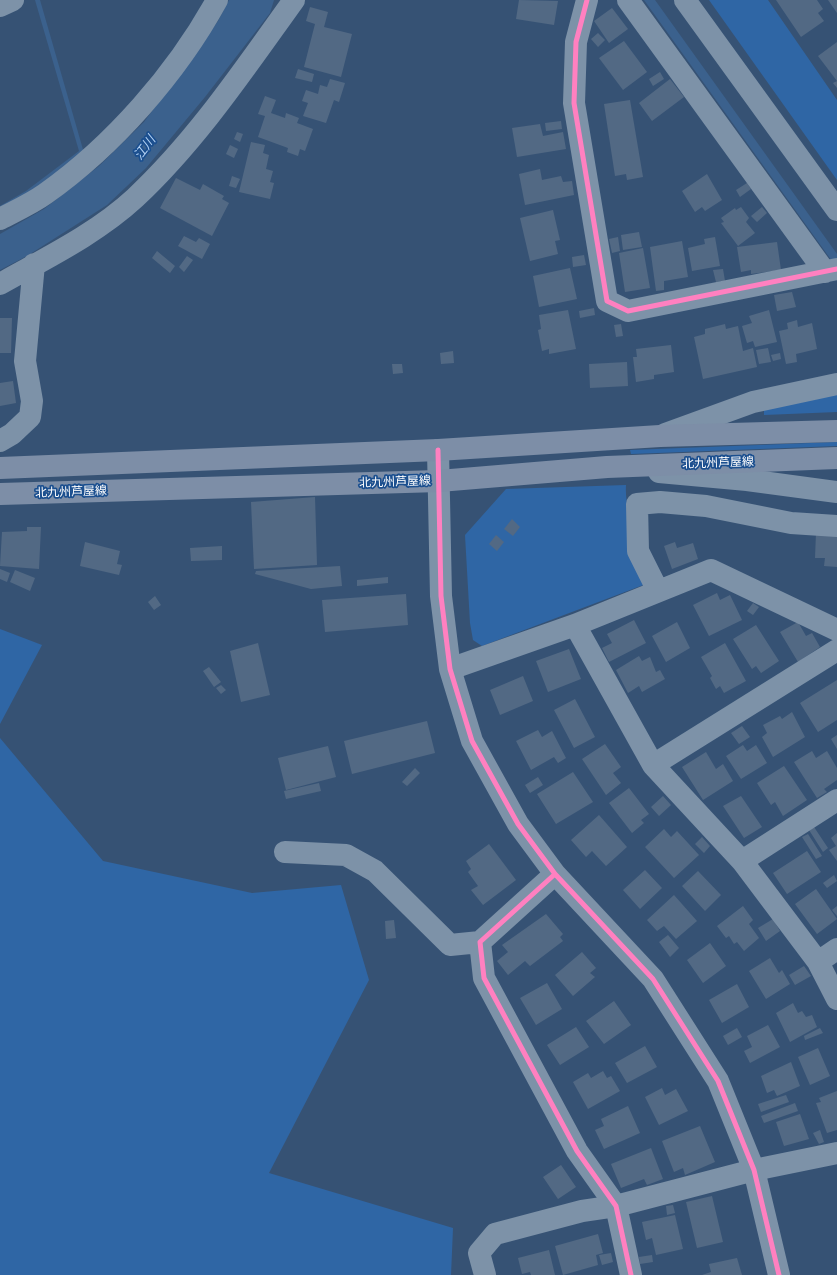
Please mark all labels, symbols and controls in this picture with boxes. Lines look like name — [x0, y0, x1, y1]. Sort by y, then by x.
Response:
water label: 江川 — [131, 133, 159, 163]
street label: 北九州芦屋線 — [682, 455, 754, 471]
street label: 北九州芦屋線 — [359, 474, 431, 490]
street label: 北九州芦屋線 — [35, 484, 107, 500]

